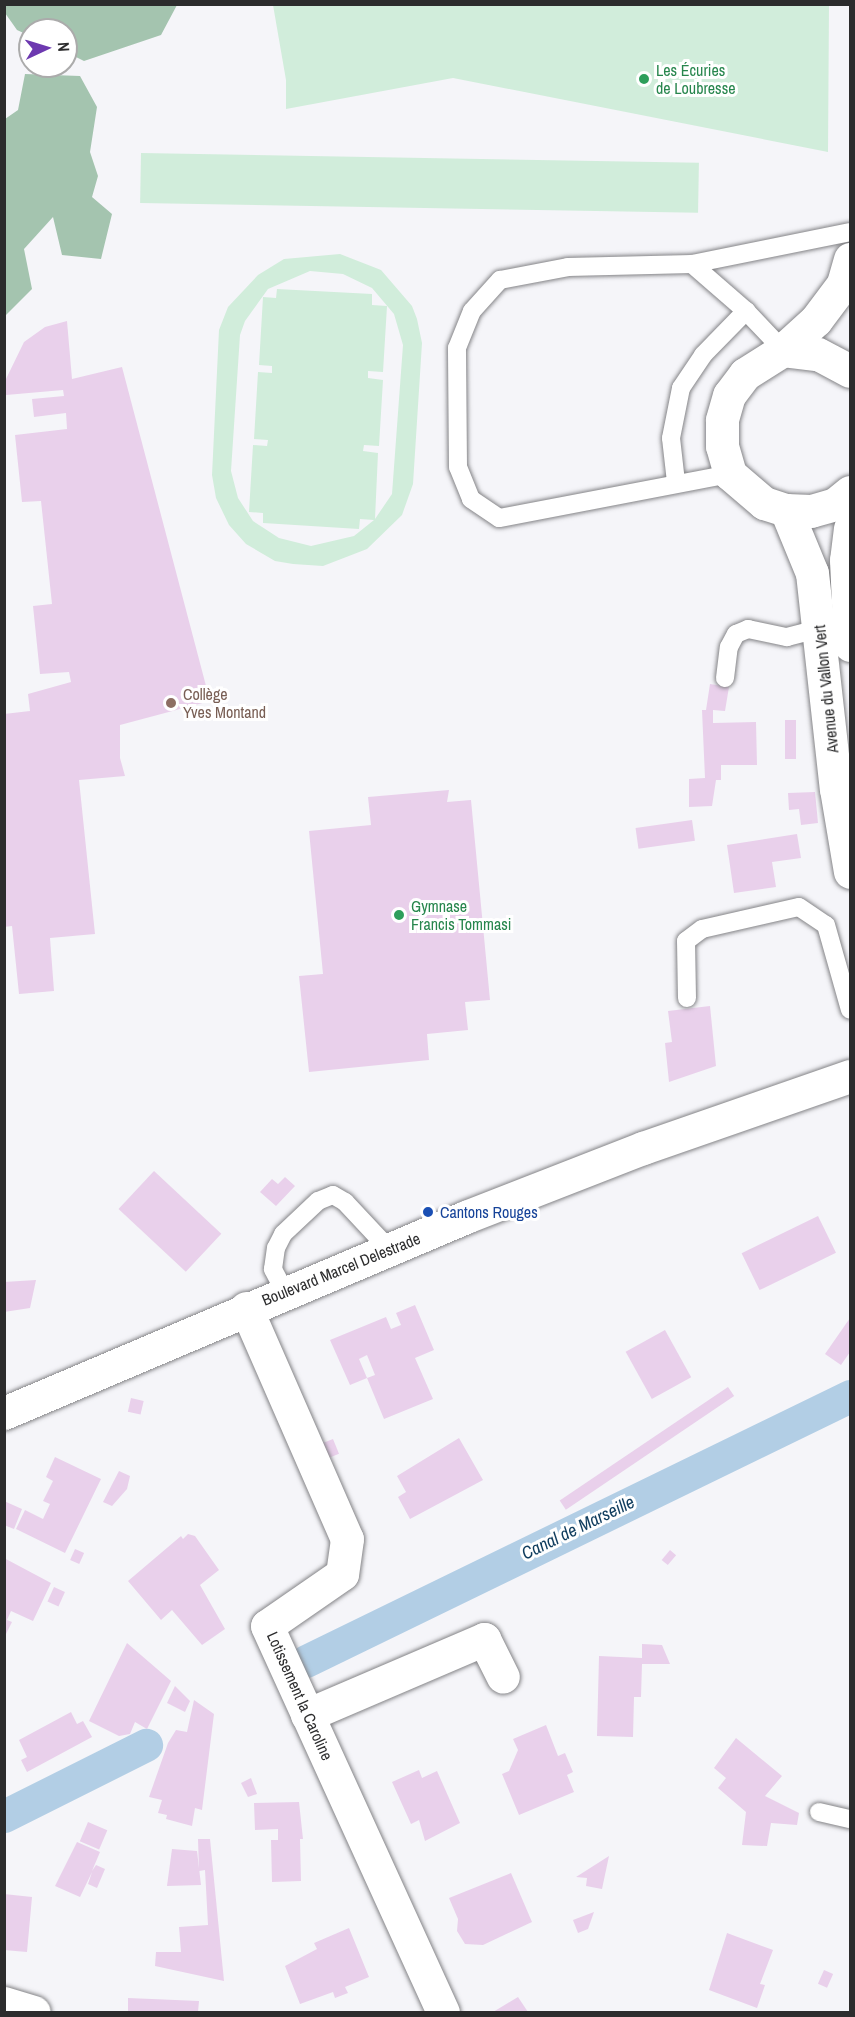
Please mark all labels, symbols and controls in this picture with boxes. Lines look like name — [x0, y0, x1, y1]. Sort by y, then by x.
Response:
north arrow — [18, 18, 78, 78]
text: N — [53, 41, 75, 52]
place label: Les Écuries de Loubresse — [656, 60, 736, 98]
marker: Les Écuries de Loubresse — [637, 72, 651, 86]
street label: Avenue du Vallon Vert — [810, 624, 842, 754]
place label: Collège Yves Montand — [183, 684, 266, 722]
marker: Collège Yves Montand — [164, 696, 178, 710]
place label: Gymnase Francis Tommasi — [411, 896, 512, 934]
marker: Gymnase Francis Tommasi — [392, 908, 406, 922]
place label: Cantons Rouges — [440, 1202, 538, 1222]
marker: Cantons Rouges — [421, 1205, 435, 1219]
street label: Boulevard Marcel Delestrade — [259, 1228, 423, 1310]
water label: Canal de Marseille — [518, 1491, 638, 1565]
street label: Lotissement la Caroline — [263, 1629, 337, 1763]

